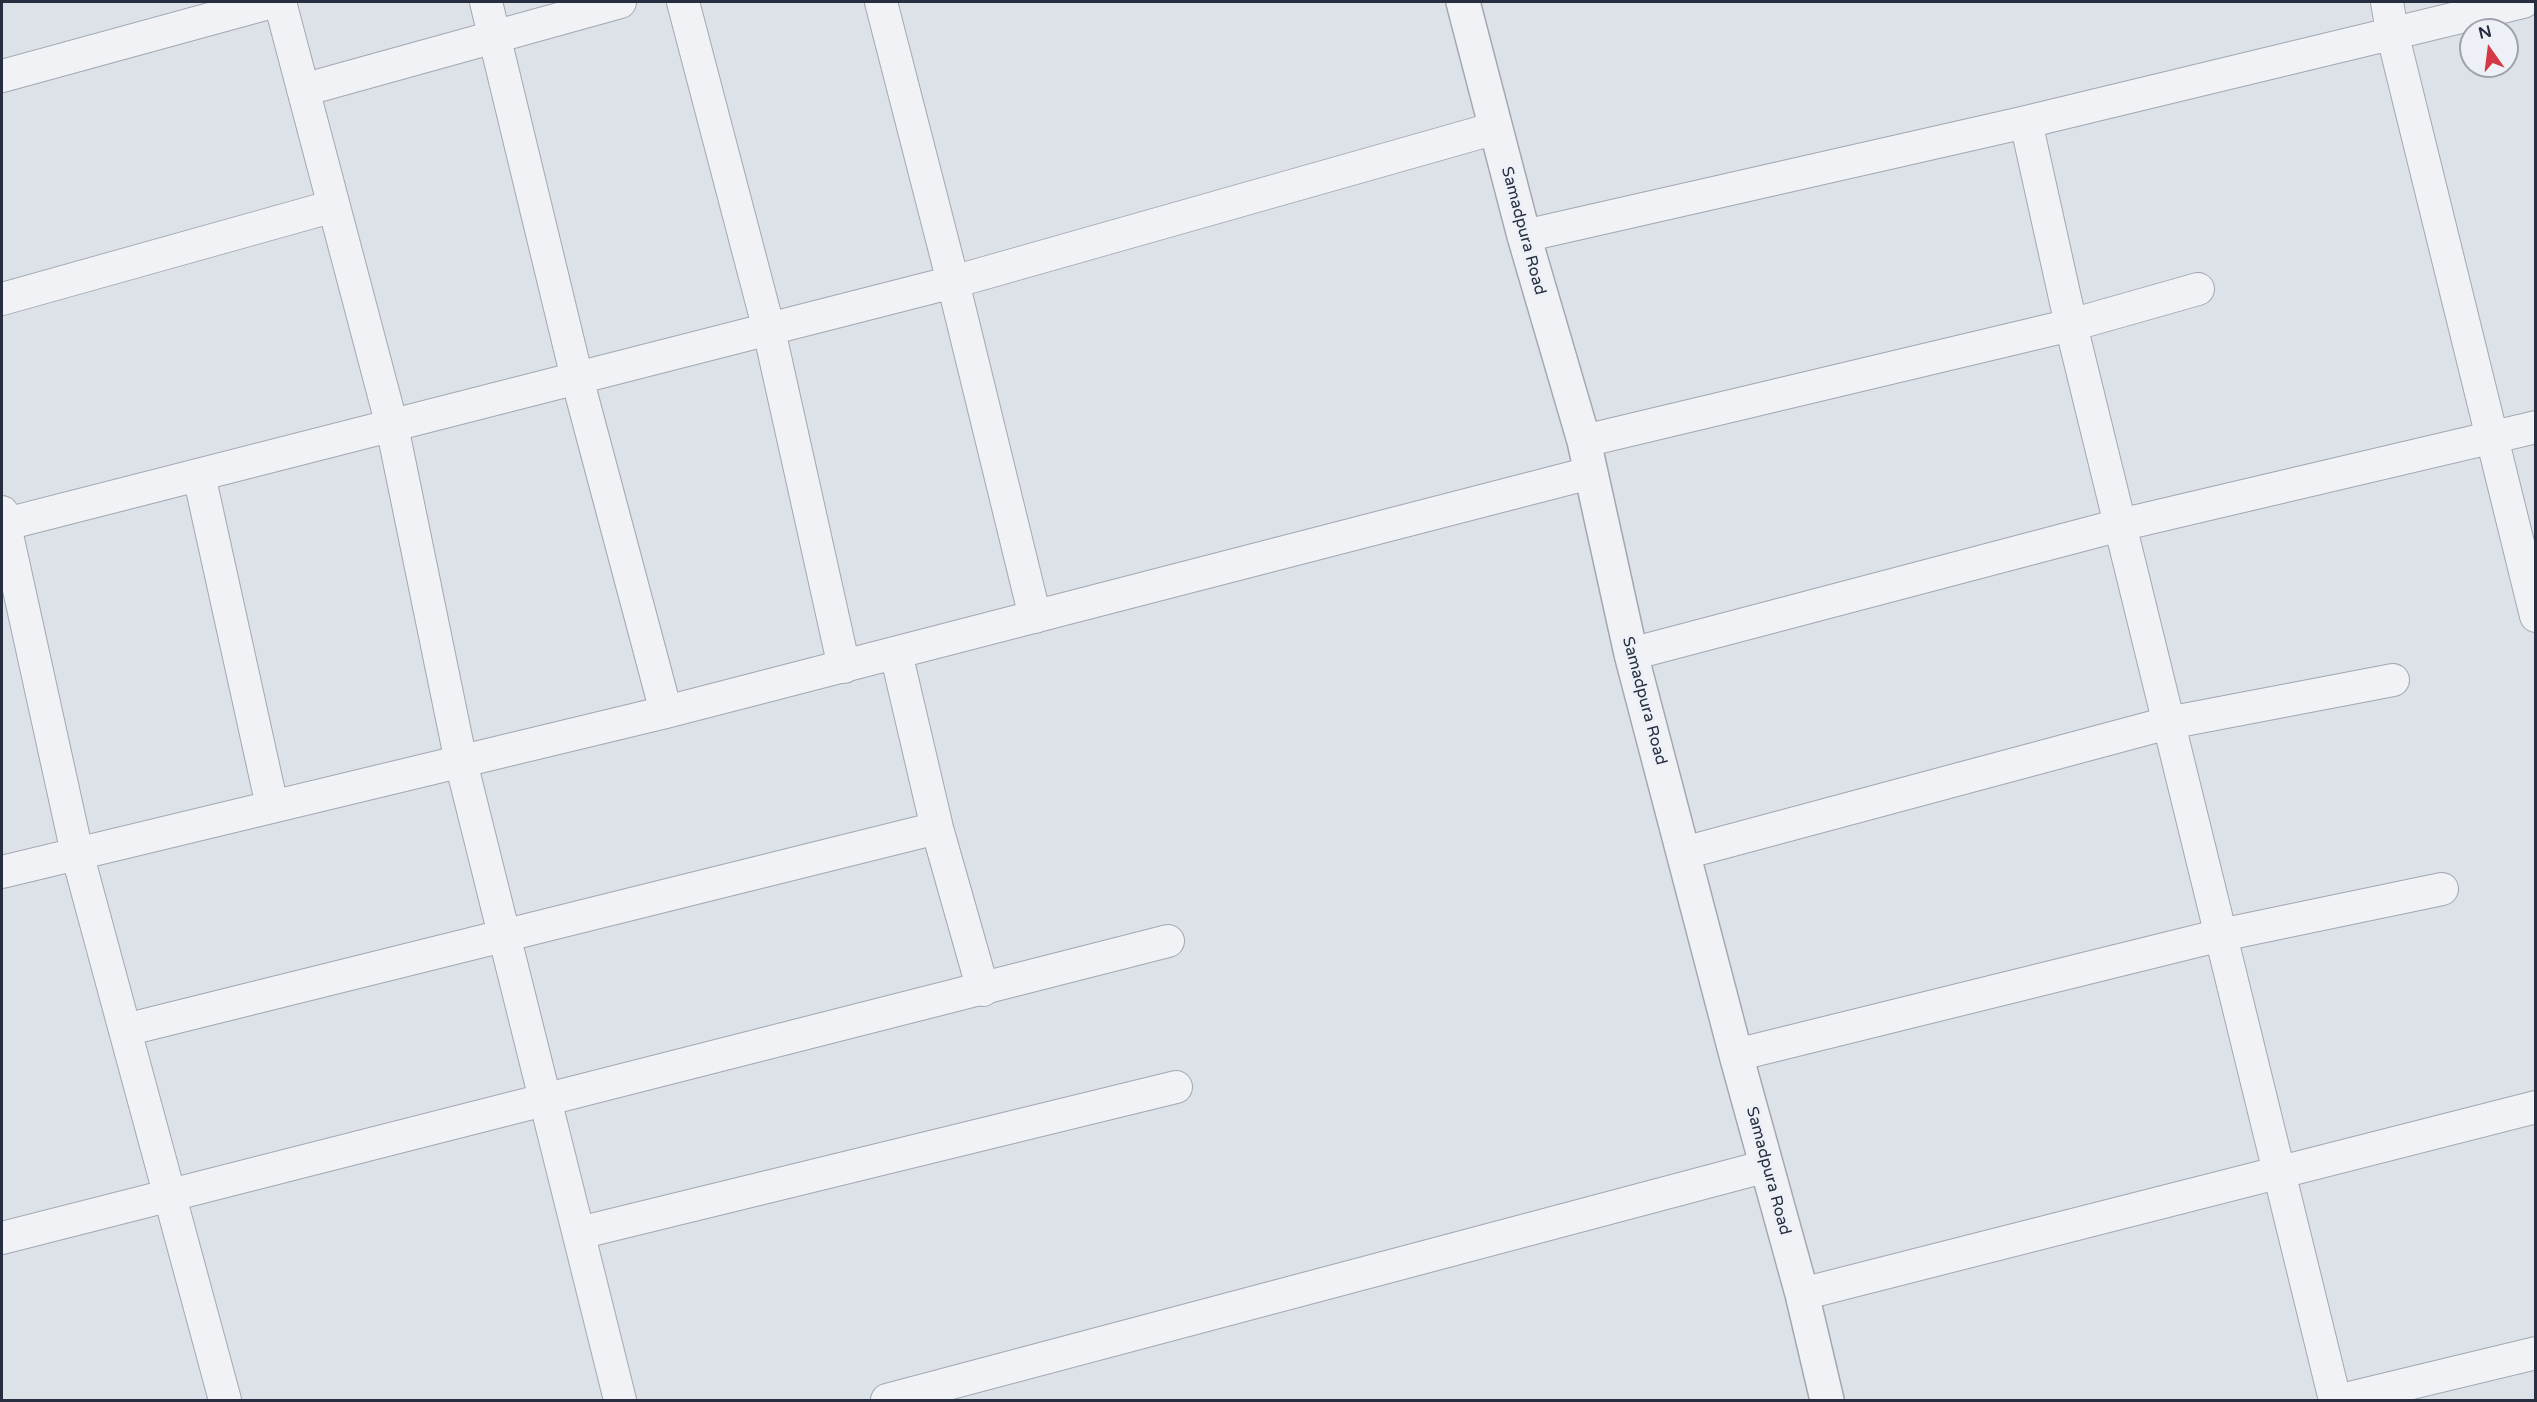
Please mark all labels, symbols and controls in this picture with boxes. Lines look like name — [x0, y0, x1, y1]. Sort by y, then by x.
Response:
north arrow — [2459, 18, 2519, 78]
text: N — [2476, 21, 2494, 44]
street label: Samadpura Road — [1497, 165, 1549, 297]
street label: Samadpura Road — [1618, 635, 1670, 767]
street label: Samadpura Road — [1742, 1105, 1794, 1237]

